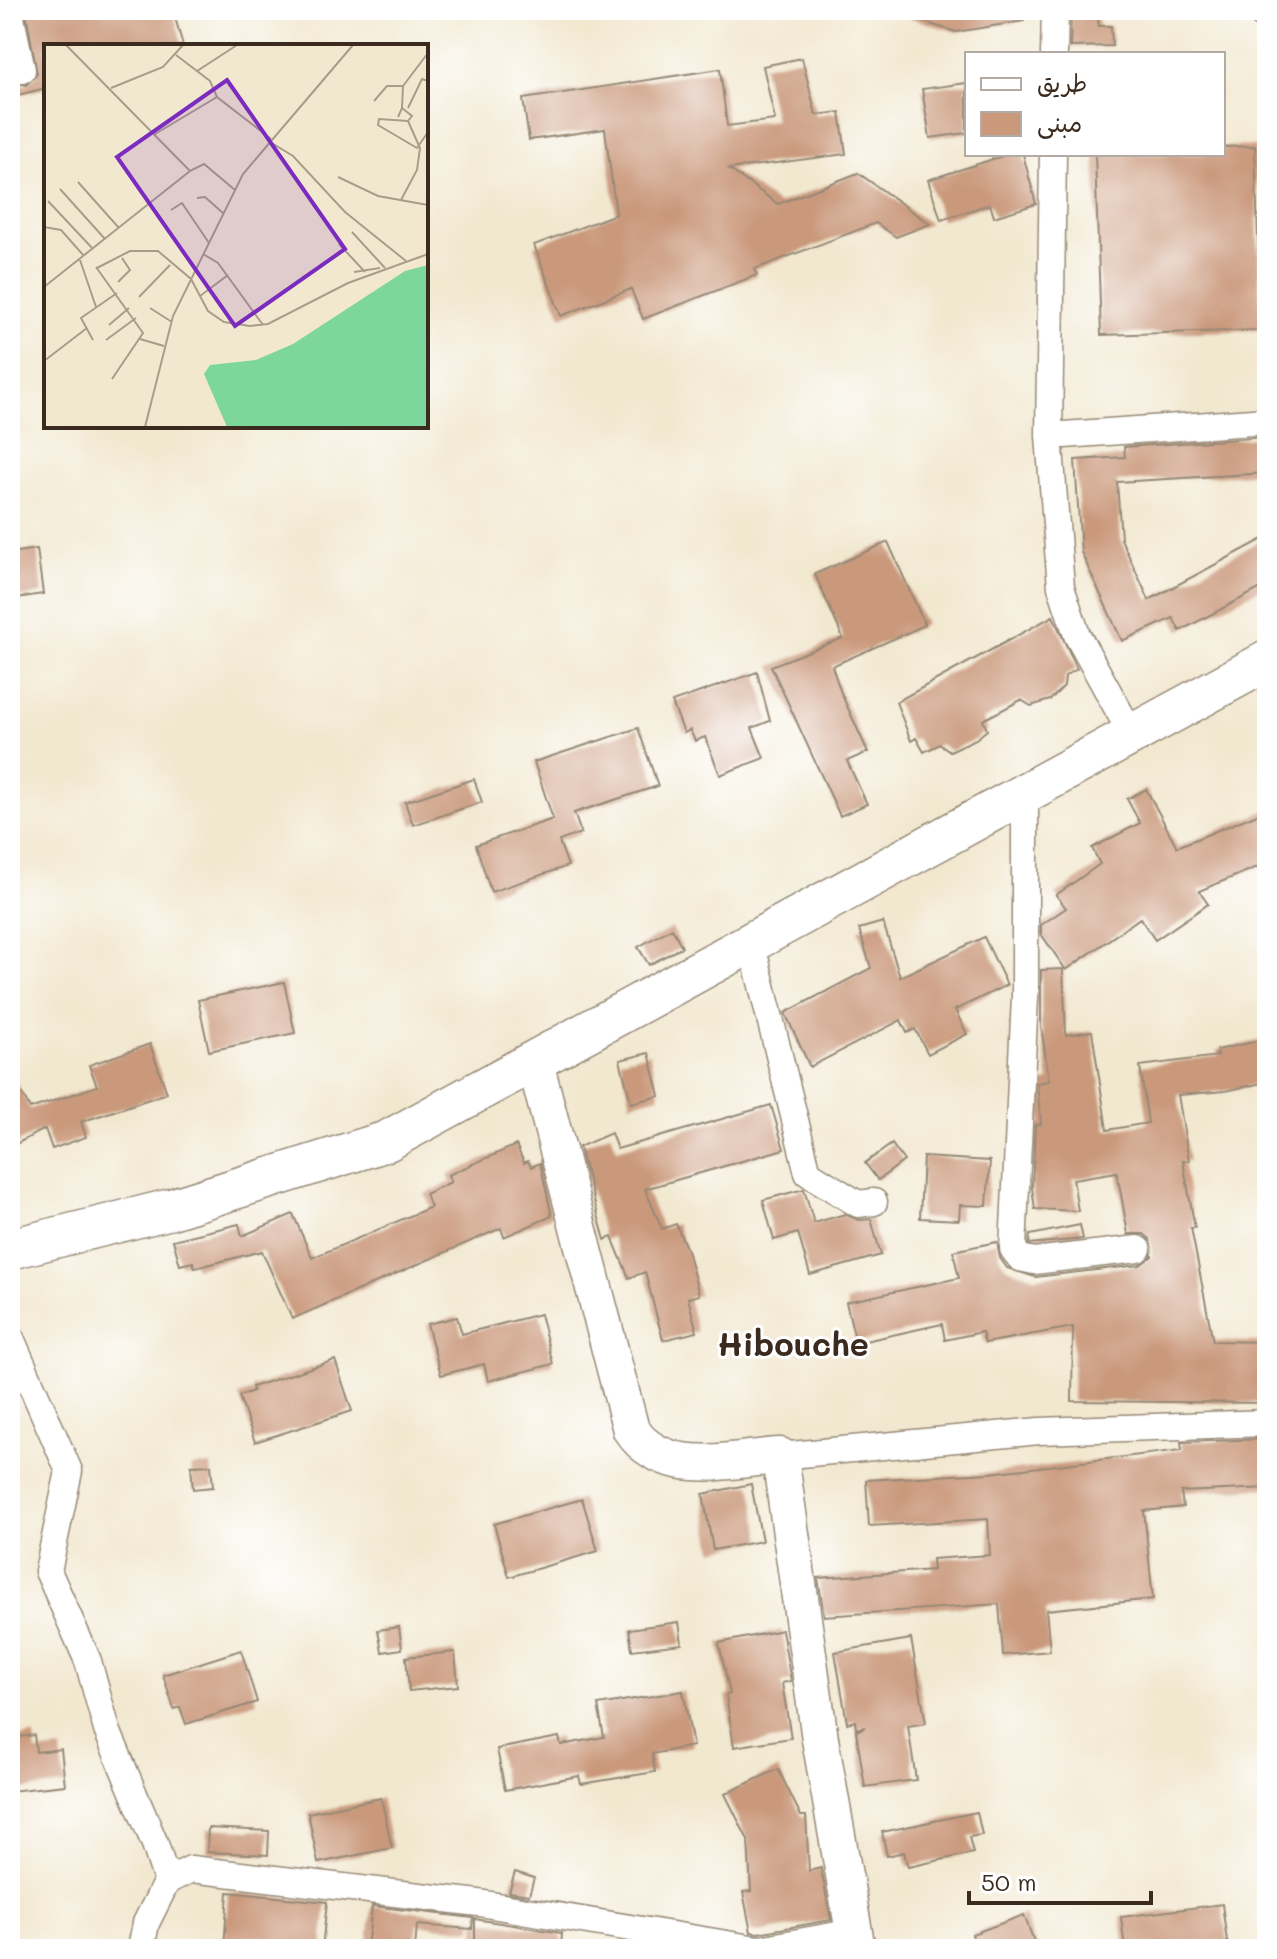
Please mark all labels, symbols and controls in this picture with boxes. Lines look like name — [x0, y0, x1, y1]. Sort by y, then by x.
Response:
inset map — [44, 44, 428, 428]
legend — [965, 52, 1225, 156]
text: طريق — [1037, 67, 1087, 98]
text: مبنى — [1037, 107, 1082, 139]
district label: Hibouche — [717, 1322, 869, 1364]
scale bar — [969, 1855, 1151, 1905]
text: 50 m — [981, 1866, 1037, 1897]

